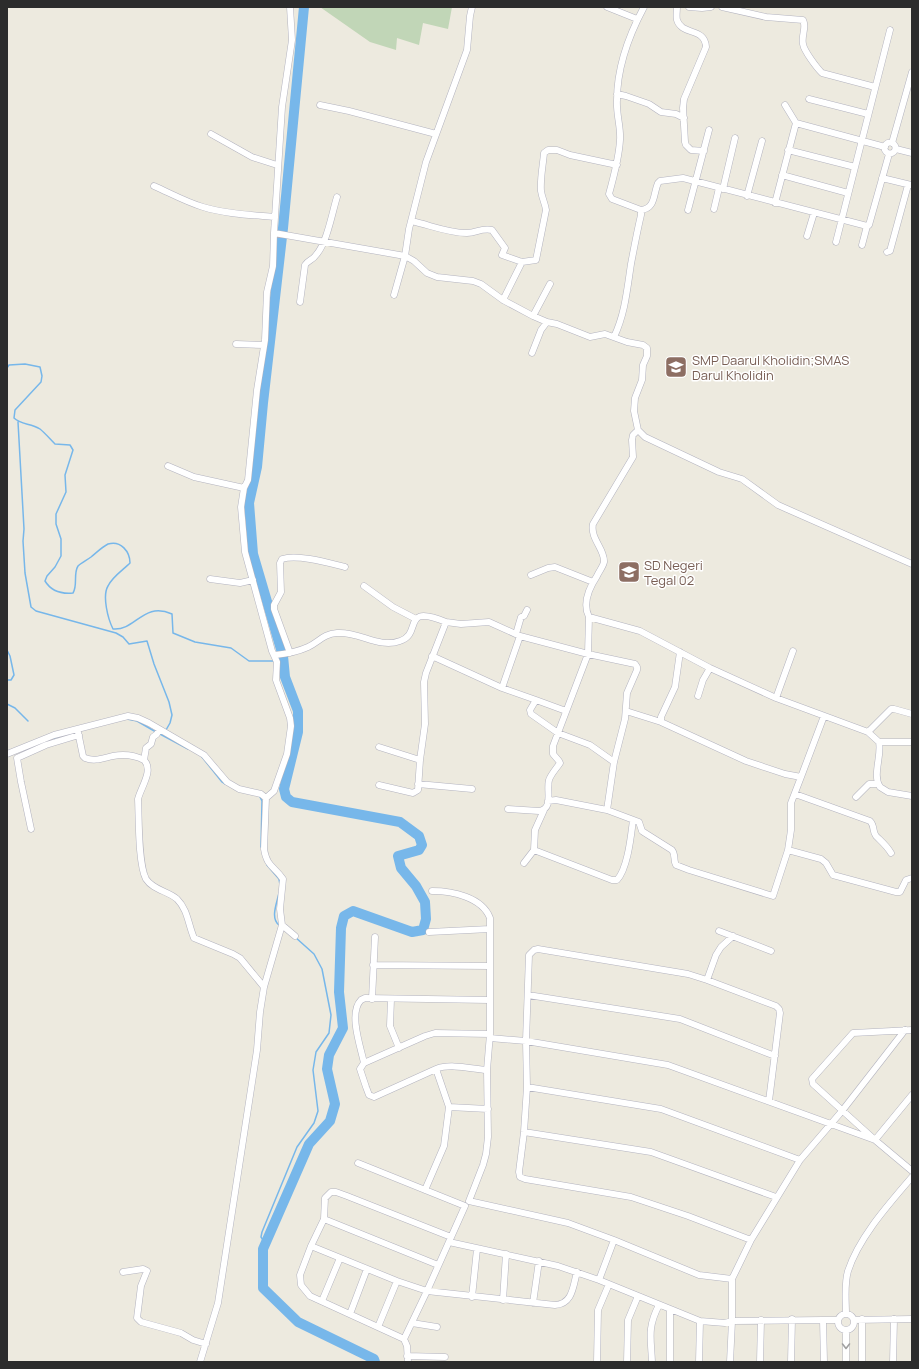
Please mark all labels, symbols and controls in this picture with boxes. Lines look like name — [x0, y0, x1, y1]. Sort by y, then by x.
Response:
place label: SMP Daarul Kholidin;SMAS Darul Kholidin — [692, 351, 849, 384]
school or university icon: SMP Daarul Kholidin;SMAS Darul Kholidin — [663, 354, 689, 380]
place label: SD Negeri Tegal 02 — [644, 556, 703, 589]
school or university icon: SD Negeri Tegal 02 — [616, 559, 642, 585]
one-way arrow — [842, 1343, 850, 1349]

